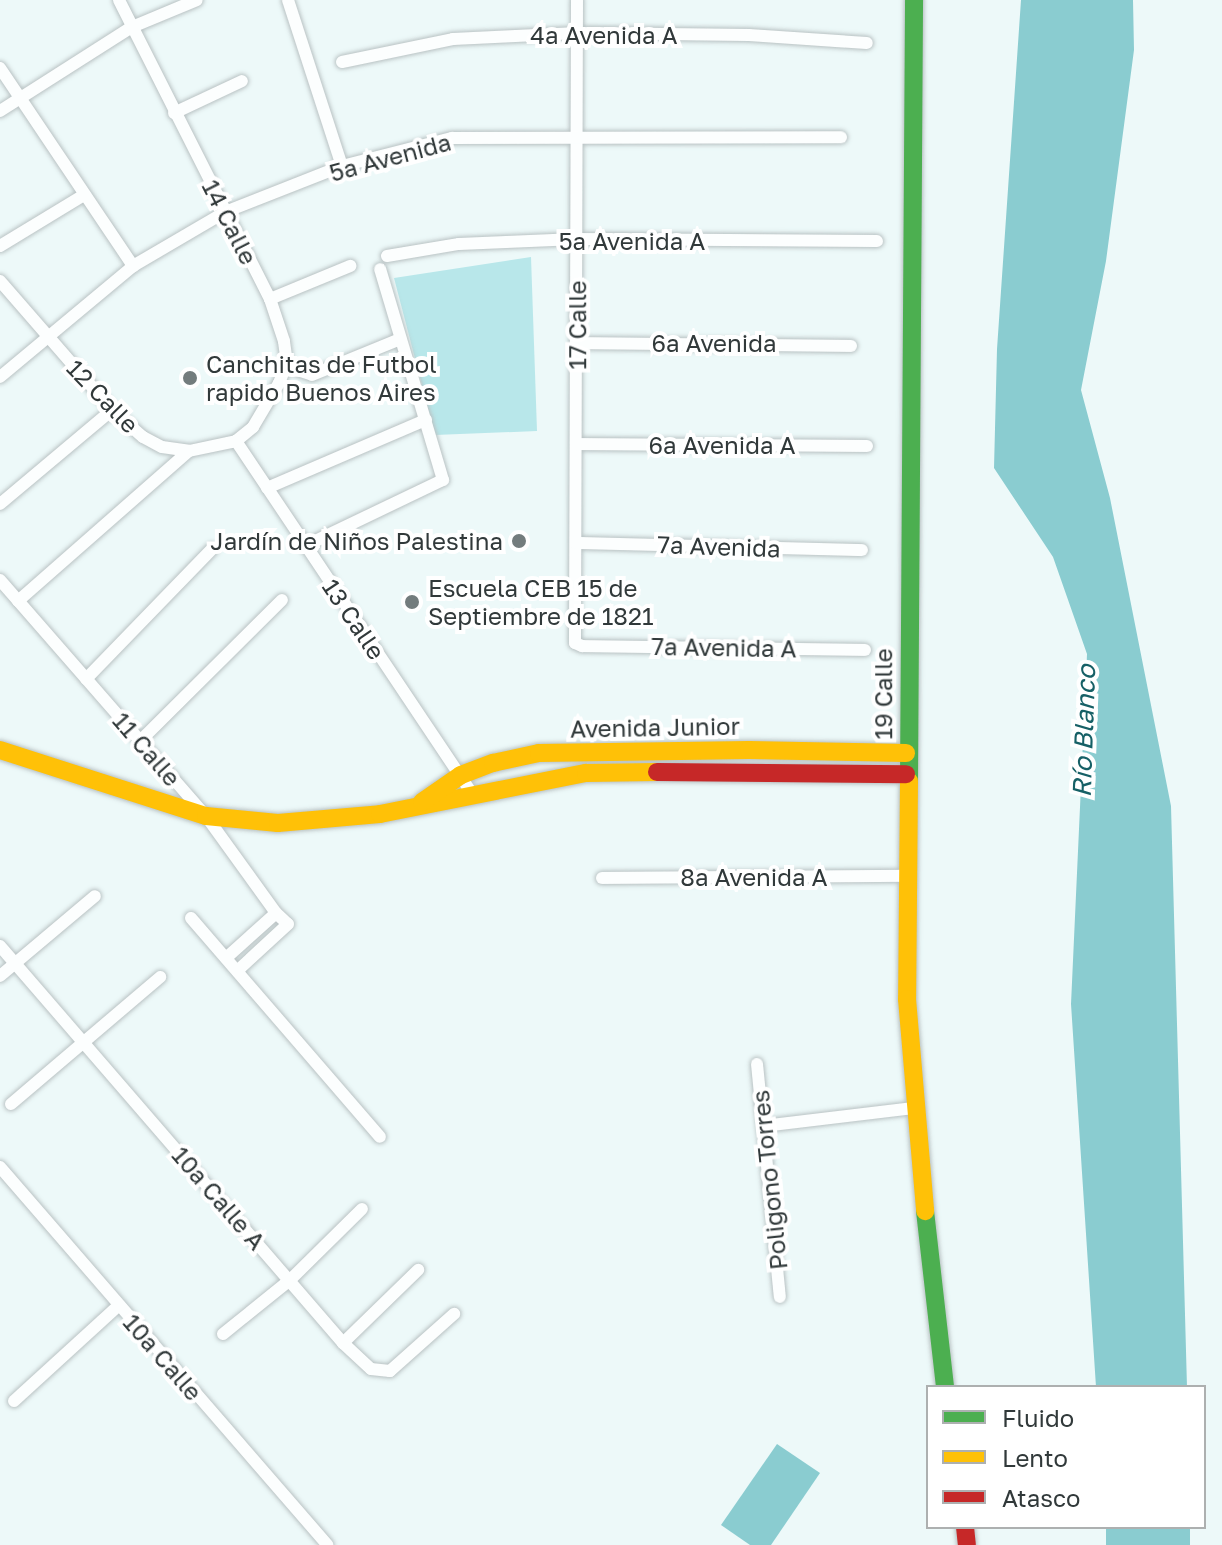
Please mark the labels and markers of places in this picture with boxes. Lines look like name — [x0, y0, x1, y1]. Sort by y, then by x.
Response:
place label: Canchitas de Futbol rapido Buenos Aires — [206, 350, 437, 406]
marker: Canchitas de Futbol rapido Buenos Aires — [181, 369, 199, 387]
place label: Jardín de Niños Palestina — [210, 527, 503, 555]
marker: Jardín de Niños Palestina — [510, 532, 528, 550]
place label: Escuela CEB 15 de Septiembre de 1821 — [428, 574, 654, 630]
marker: Escuela CEB 15 de Septiembre de 1821 — [403, 593, 421, 611]

